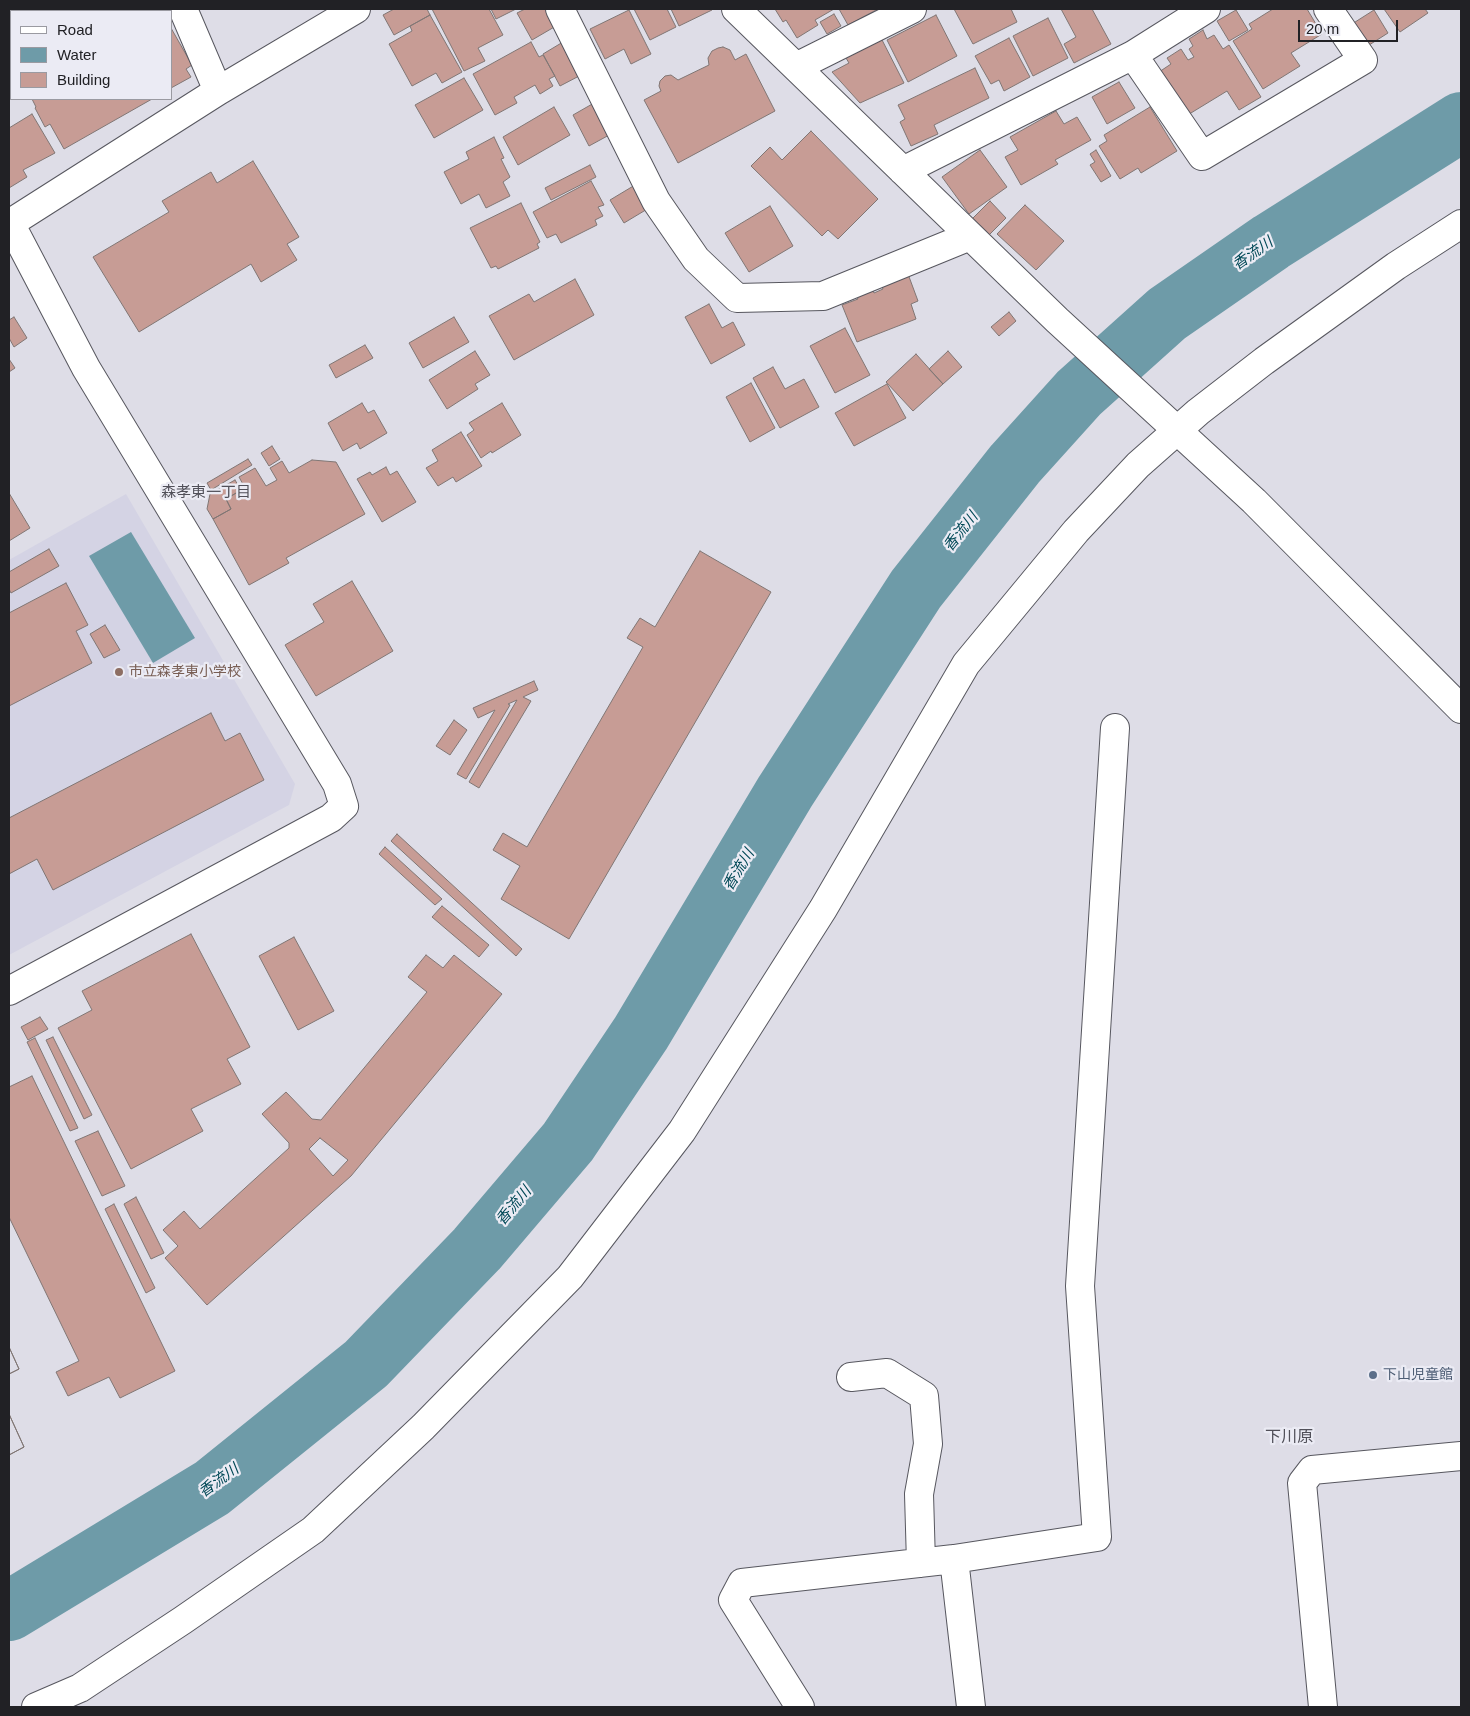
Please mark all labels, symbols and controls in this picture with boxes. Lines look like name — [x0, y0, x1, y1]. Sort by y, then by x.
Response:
legend — [10, 10, 172, 100]
scale bar — [1300, 10, 1400, 42]
text: 20 m — [1306, 20, 1339, 37]
text: Road — [57, 21, 93, 38]
text: Water — [57, 46, 96, 63]
text: Building — [57, 71, 110, 88]
water label: 香流川 — [1229, 234, 1277, 274]
district label: 森孝東一丁目 — [161, 484, 251, 502]
water label: 香流川 — [940, 509, 982, 555]
place label: 市立森孝東小学校 — [129, 664, 241, 680]
marker: 市立森孝東小学校 — [113, 666, 125, 678]
water label: 香流川 — [720, 846, 758, 894]
water label: 香流川 — [493, 1183, 535, 1229]
place label: 下山児童館 — [1383, 1367, 1453, 1383]
marker: 下山児童館 — [1367, 1369, 1379, 1381]
district label: 下川原 — [1265, 1428, 1313, 1448]
water label: 香流川 — [196, 1460, 242, 1502]

